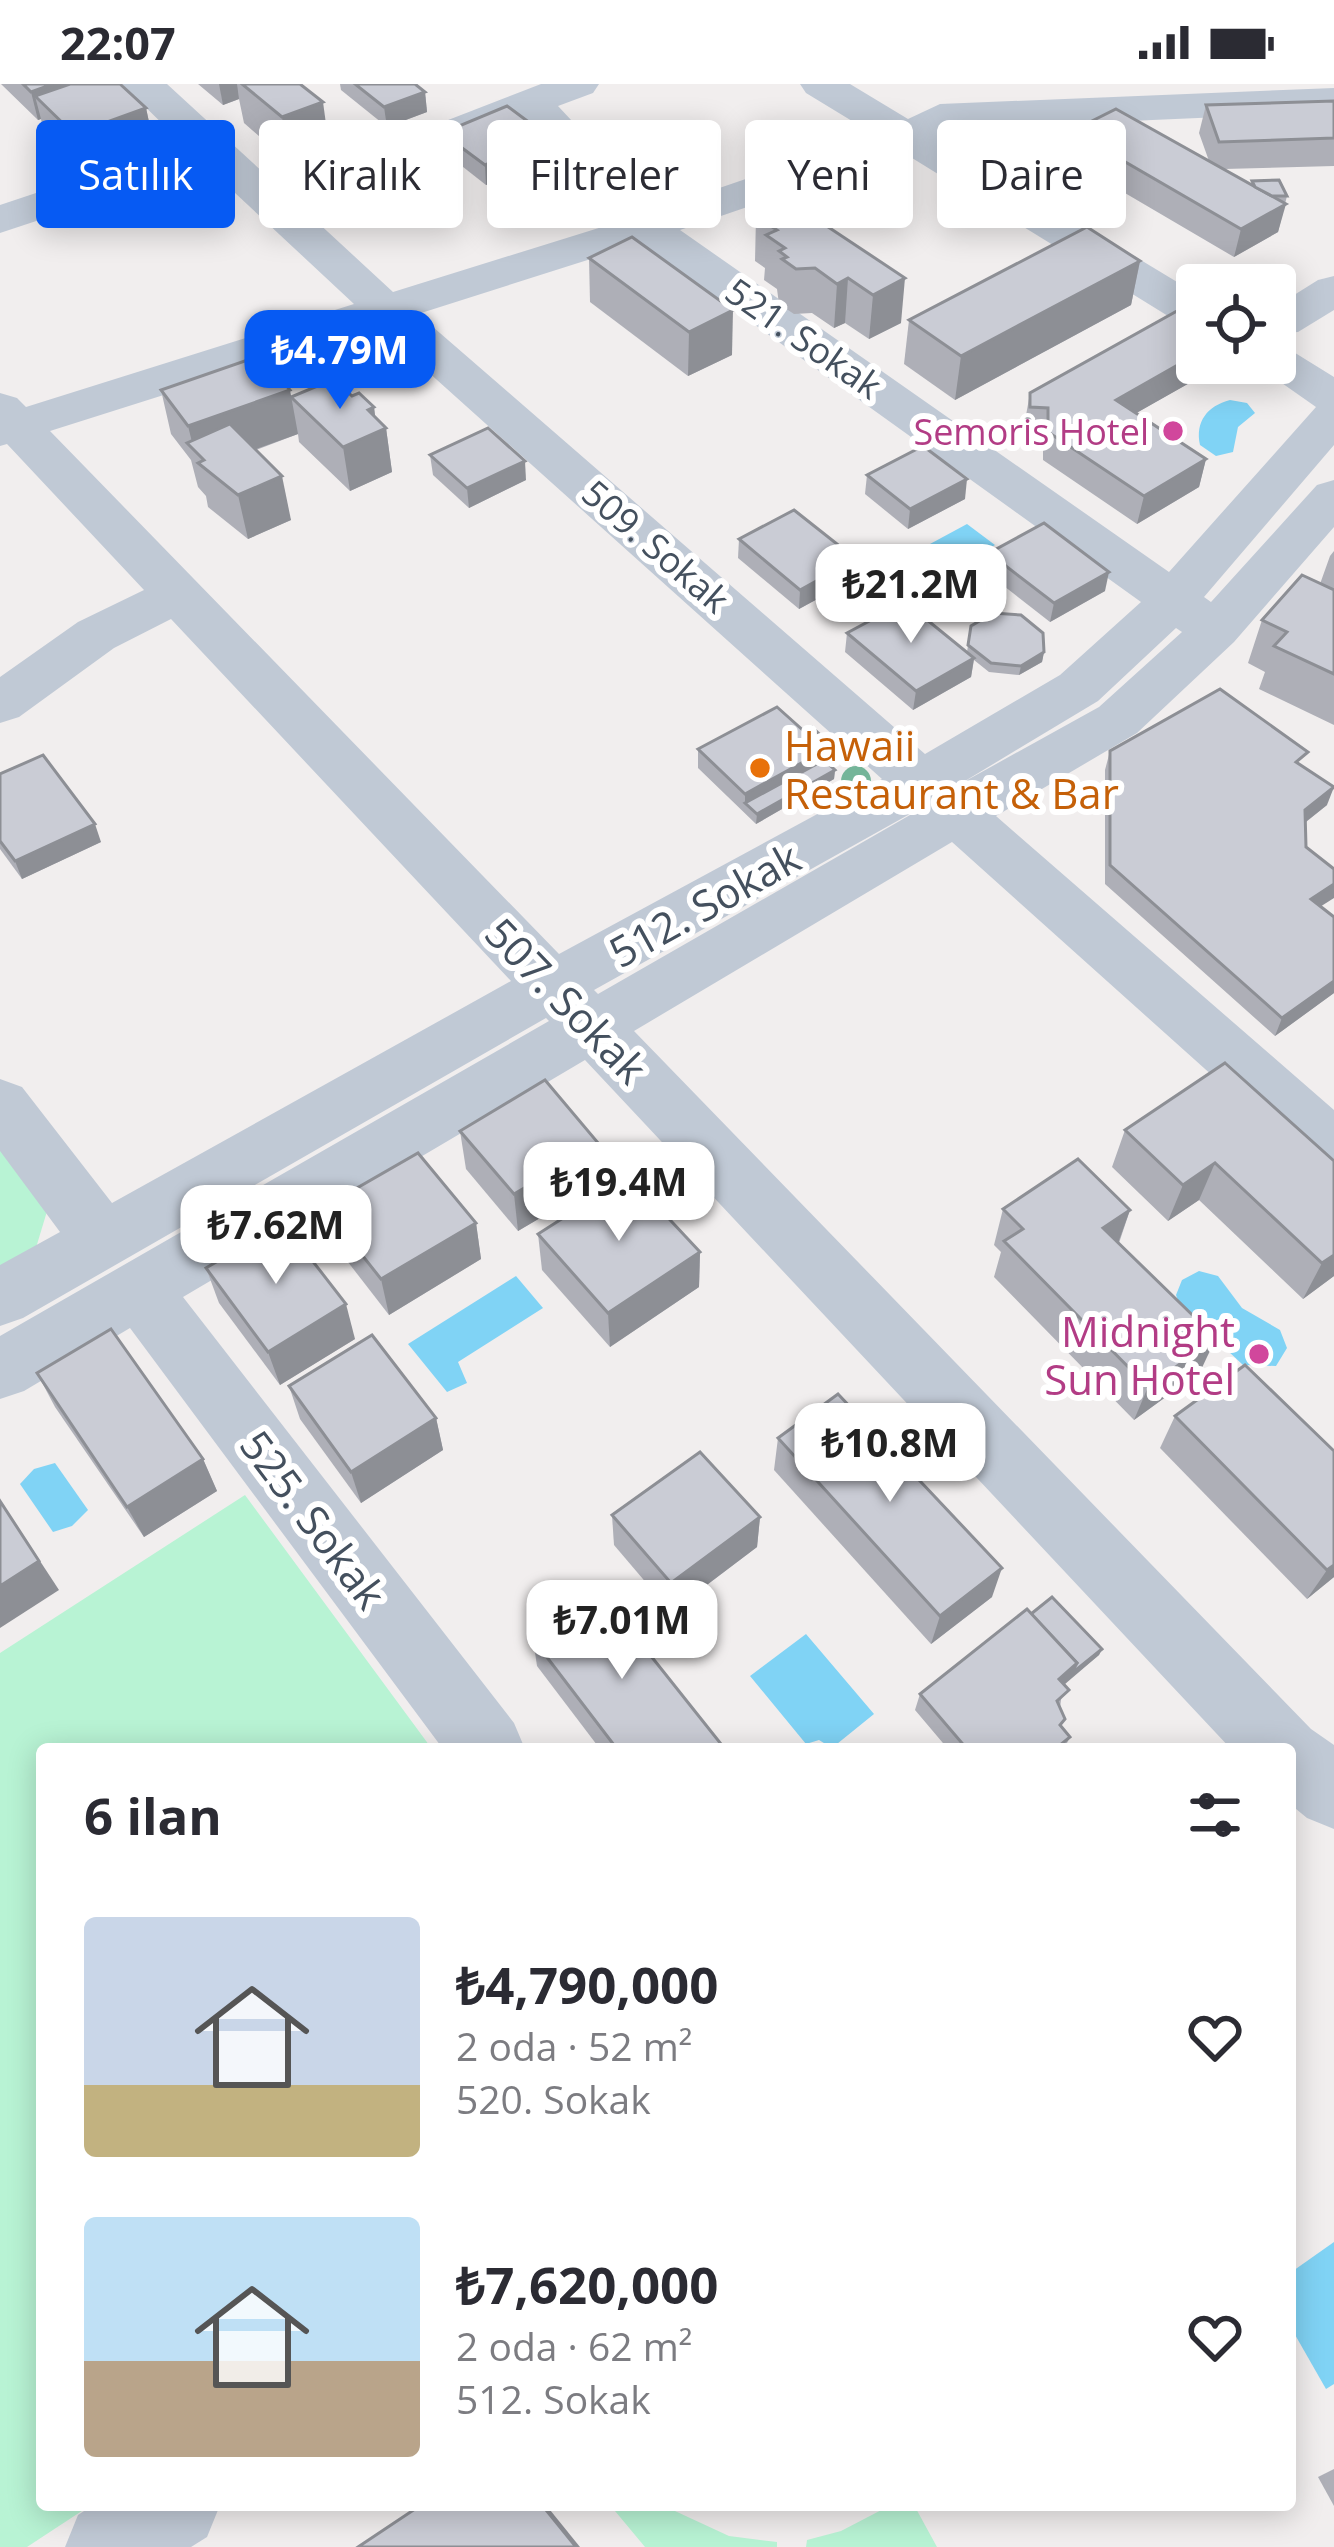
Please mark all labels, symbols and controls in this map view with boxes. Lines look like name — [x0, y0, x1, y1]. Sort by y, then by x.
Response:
text: 22:07 — [60, 12, 176, 73]
chip: Satılık — [36, 120, 235, 228]
chip: Kiralık — [259, 120, 463, 228]
chip: Filtreler — [487, 120, 721, 228]
chip: Yeni — [745, 120, 913, 228]
chip: Daire — [937, 120, 1126, 228]
map controls — [1176, 264, 1296, 384]
button: locate — [1176, 264, 1296, 384]
street label: 521. Sokak — [716, 266, 892, 410]
pin: ₺4.79M — [242, 310, 438, 412]
text: ₺4.79M — [271, 322, 409, 375]
place label: Semoris Hotel — [913, 407, 1149, 456]
marker: Semoris Hotel — [1160, 418, 1186, 444]
street label: 509. Sokak — [572, 469, 740, 624]
pin: ₺21.2M — [813, 544, 1009, 646]
text: ₺21.2M — [842, 556, 980, 609]
place label: Hawaii Restaurant & Bar — [784, 716, 1119, 821]
marker: Hawaii Restaurant & Bar — [747, 755, 773, 781]
street label: 512. Sokak — [598, 828, 810, 980]
street label: 507. Sokak — [474, 905, 660, 1095]
pin: ₺19.4M — [521, 1142, 717, 1244]
text: ₺19.4M — [550, 1154, 688, 1207]
pin: ₺7.62M — [178, 1185, 374, 1287]
text: ₺7.62M — [207, 1197, 345, 1250]
place label: Midnight Sun Hotel — [1044, 1302, 1235, 1407]
marker: Midnight Sun Hotel — [1246, 1341, 1272, 1367]
pin: ₺10.8M — [792, 1403, 988, 1505]
text: ₺10.8M — [821, 1415, 959, 1468]
street label: 525. Sokak — [228, 1418, 400, 1620]
pin: ₺7.01M — [524, 1580, 720, 1682]
text: ₺7.01M — [553, 1592, 691, 1645]
text: 6 ilan — [84, 1780, 222, 1850]
icon: filters — [1182, 1782, 1248, 1848]
text: ₺4,790,000 — [456, 1949, 718, 2019]
icon: home — [180, 1965, 324, 2109]
icon: heart — [1182, 2004, 1248, 2070]
text: 2 oda · 52 m² — [456, 2019, 692, 2072]
text: 520. Sokak — [456, 2072, 651, 2125]
text: ₺7,620,000 — [456, 2249, 718, 2319]
icon: home — [180, 2265, 324, 2409]
icon: heart — [1182, 2304, 1248, 2370]
text: 2 oda · 62 m² — [456, 2319, 692, 2372]
text: 512. Sokak — [456, 2372, 651, 2425]

